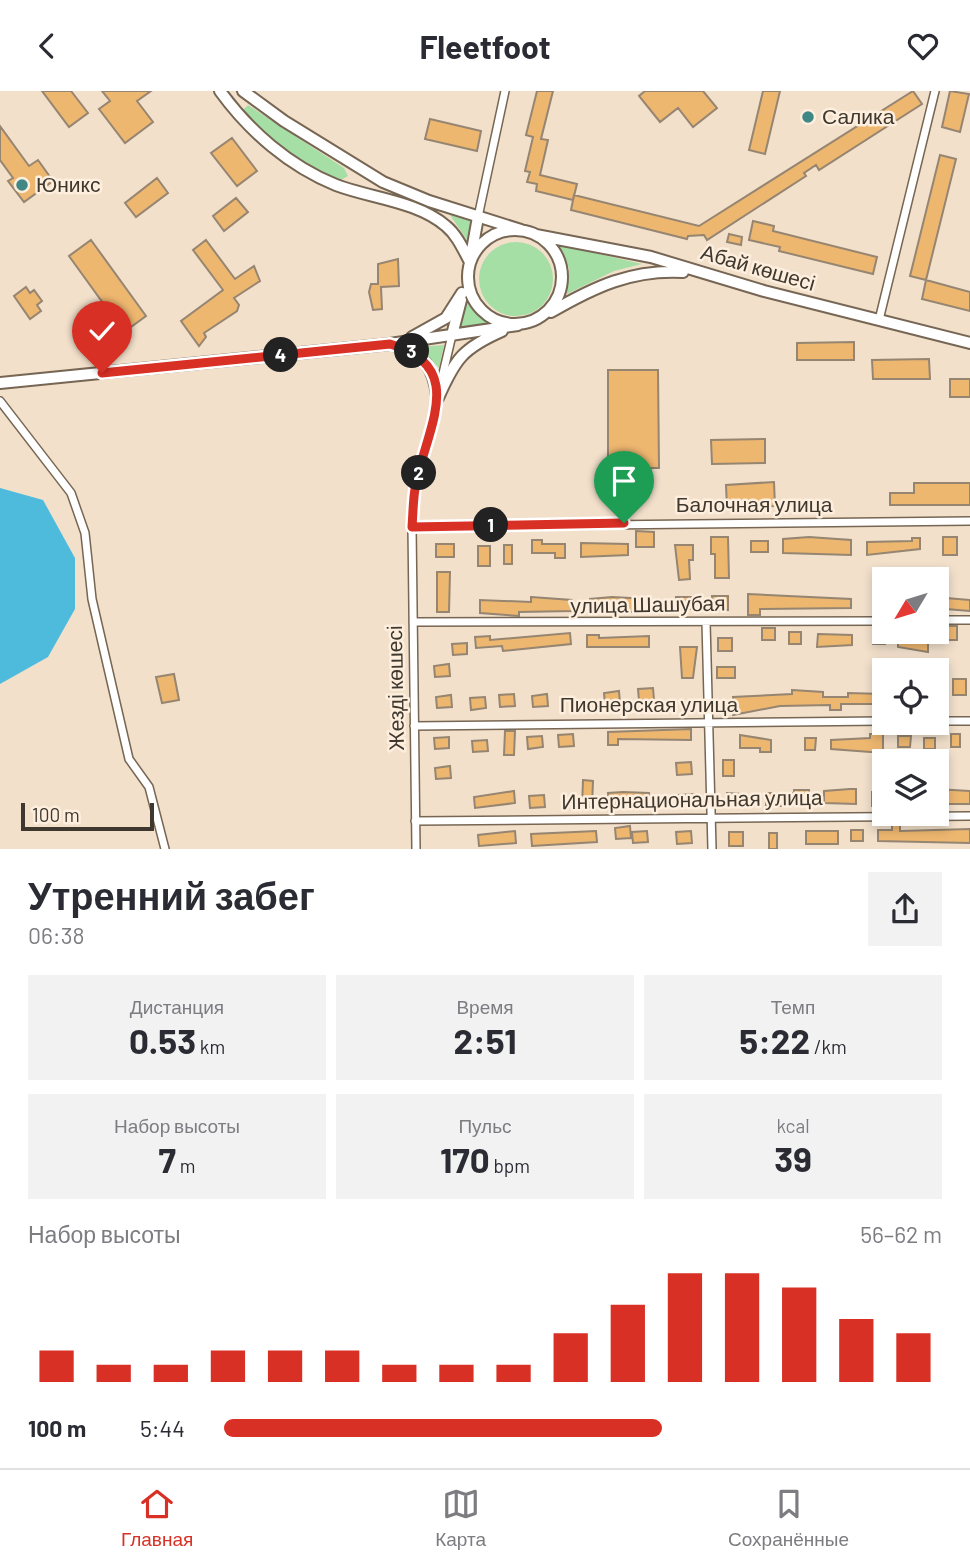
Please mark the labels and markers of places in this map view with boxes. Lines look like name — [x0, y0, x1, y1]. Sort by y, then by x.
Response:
place label: Салика — [822, 103, 895, 128]
marker: Салика — [800, 109, 816, 125]
place label: Юникс — [36, 171, 100, 196]
marker: Юникс — [14, 177, 30, 193]
pin — [72, 301, 132, 373]
pin: 3 — [394, 334, 430, 369]
pin: 4 — [264, 337, 298, 373]
pin — [594, 451, 654, 523]
pin: 2 — [402, 455, 436, 491]
pin: 1 — [474, 507, 508, 543]

